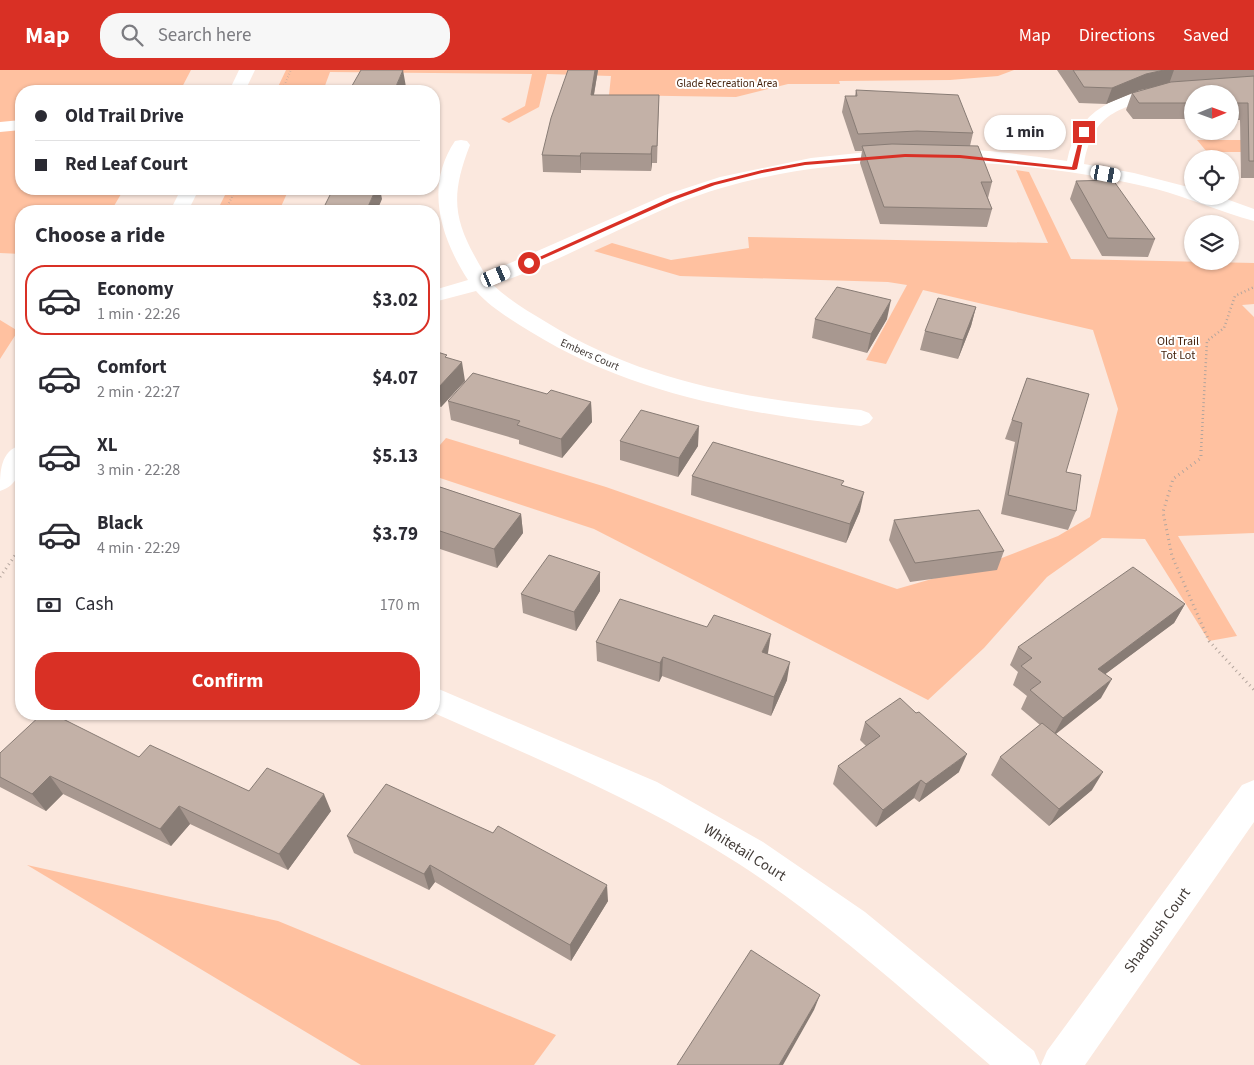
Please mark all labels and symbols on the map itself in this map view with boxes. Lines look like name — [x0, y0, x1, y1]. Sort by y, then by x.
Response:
park label: Glade Recreation Area — [676, 76, 778, 91]
north arrow — [1184, 85, 1239, 140]
callout: 1 min — [984, 114, 1066, 150]
route end — [1073, 121, 1095, 143]
car — [1089, 164, 1122, 184]
route start — [518, 252, 540, 274]
car — [479, 263, 512, 289]
park label: Old Trail Tot Lot — [1157, 333, 1199, 364]
street label: Embers Court — [558, 335, 622, 374]
street label: Whitetail Court — [699, 819, 790, 886]
street label: Shadbush Court — [1119, 883, 1196, 977]

